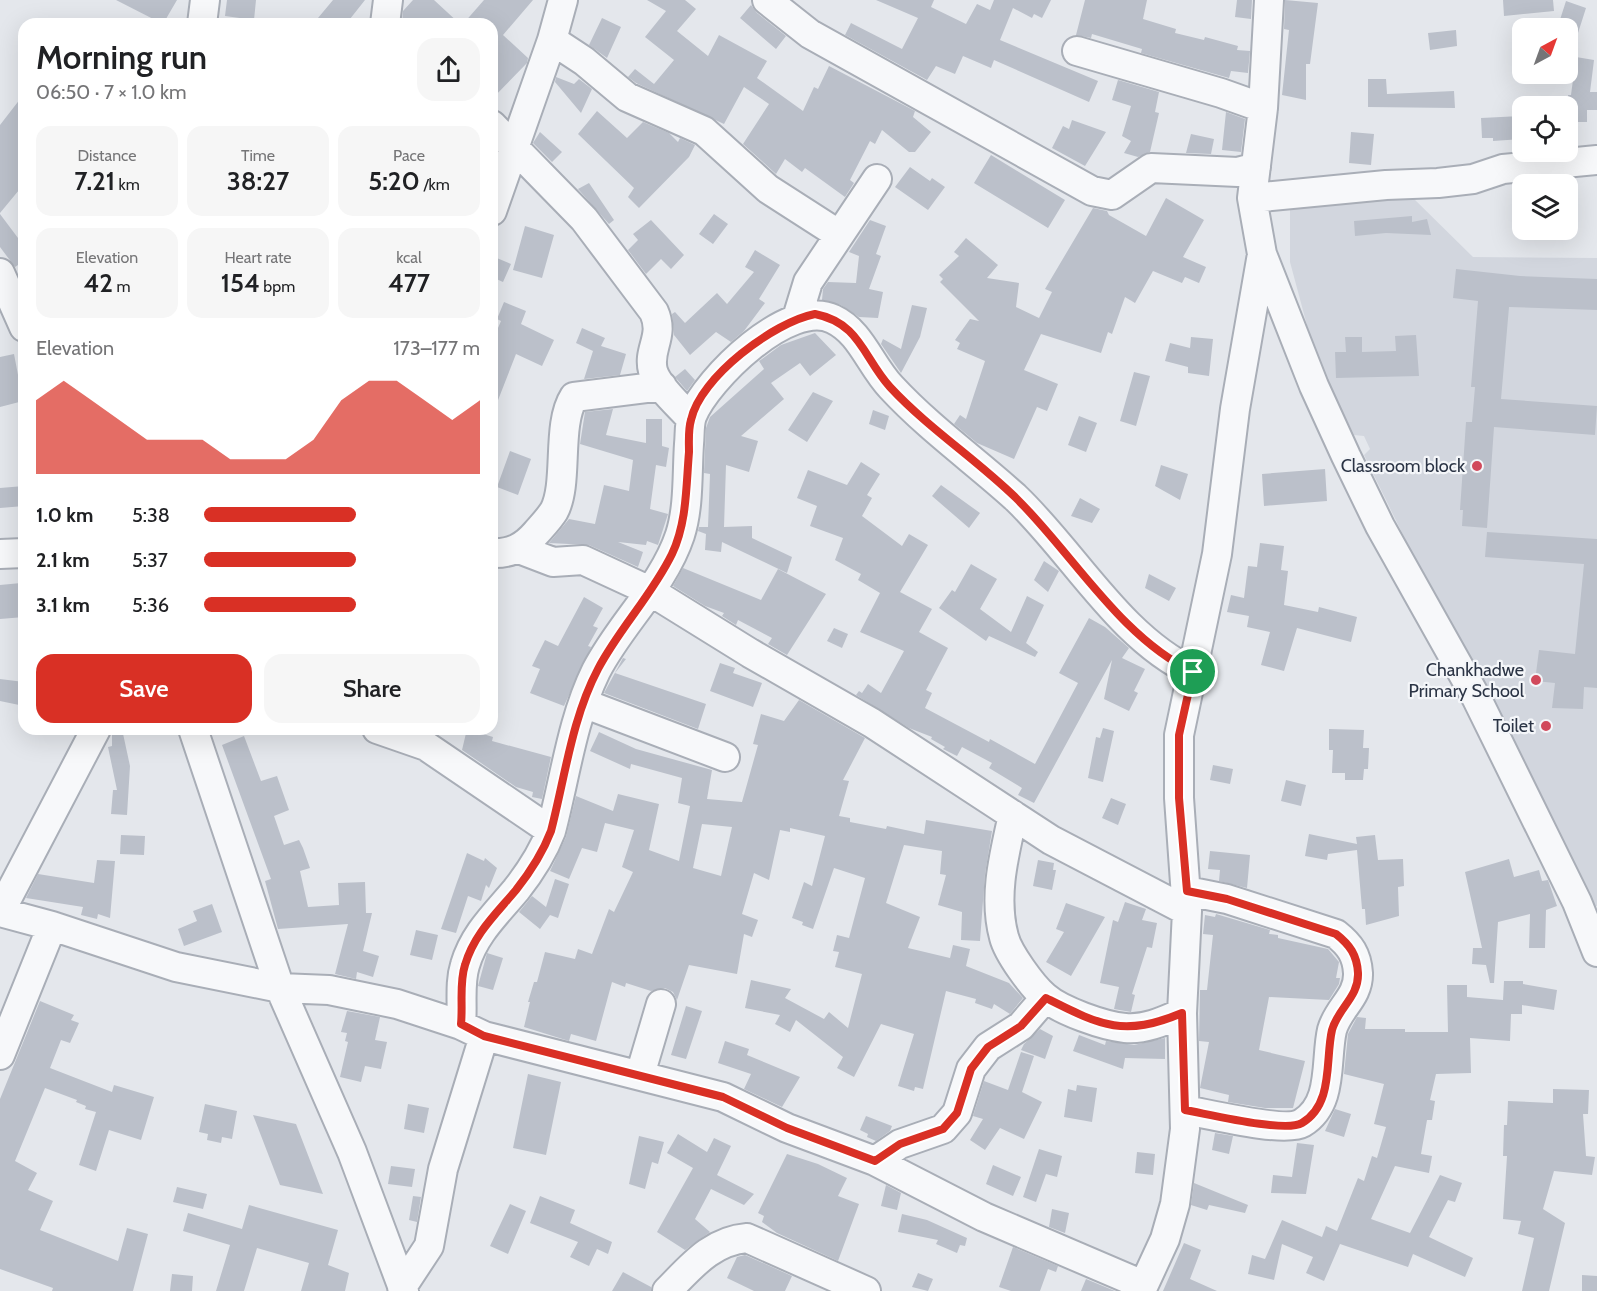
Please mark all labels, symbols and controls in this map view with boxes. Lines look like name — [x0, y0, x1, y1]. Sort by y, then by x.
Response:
north arrow — [1512, 18, 1578, 84]
map controls — [1512, 18, 1578, 240]
text: Morning run — [36, 37, 207, 77]
button: share — [417, 38, 480, 101]
text: 06:50 · 7 × 1.0 km — [36, 80, 187, 104]
button: locate — [1512, 96, 1578, 162]
text: Distance — [78, 146, 136, 165]
text: Time — [241, 146, 275, 165]
text: Pace — [393, 146, 425, 165]
text: 7.21 — [74, 165, 115, 197]
text: 38:27 — [227, 165, 289, 197]
text: 5:20 — [368, 165, 420, 197]
button: layers — [1512, 174, 1578, 240]
text: km — [115, 175, 140, 194]
text: /km — [420, 175, 450, 194]
text: Elevation — [76, 248, 138, 267]
text: Heart rate — [225, 248, 291, 267]
text: kcal — [396, 248, 422, 267]
text: 42 — [83, 267, 113, 299]
text: 154 — [221, 267, 260, 299]
text: 477 — [388, 267, 430, 299]
text: m — [113, 277, 131, 296]
text: bpm — [260, 277, 295, 296]
text: Elevation — [36, 336, 114, 360]
text: 173–177 m — [393, 336, 480, 360]
place label: Classroom block — [1341, 455, 1466, 477]
marker: Classroom block — [1470, 459, 1484, 473]
text: 1.0 km — [36, 503, 93, 527]
text: 5:38 — [132, 503, 170, 527]
text: 2.1 km — [36, 548, 90, 572]
text: 5:37 — [132, 548, 168, 572]
text: 3.1 km — [36, 593, 90, 617]
text: 5:36 — [132, 593, 169, 617]
pin — [1167, 646, 1218, 697]
button: Save — [36, 654, 252, 723]
button: Share — [264, 654, 480, 723]
icon: arrive — [1176, 655, 1209, 688]
place label: Chankhadwe Primary School — [1409, 659, 1525, 702]
marker: Chankhadwe Primary School — [1529, 673, 1543, 687]
place label: Toilet — [1493, 715, 1534, 737]
marker: Toilet — [1539, 719, 1553, 733]

